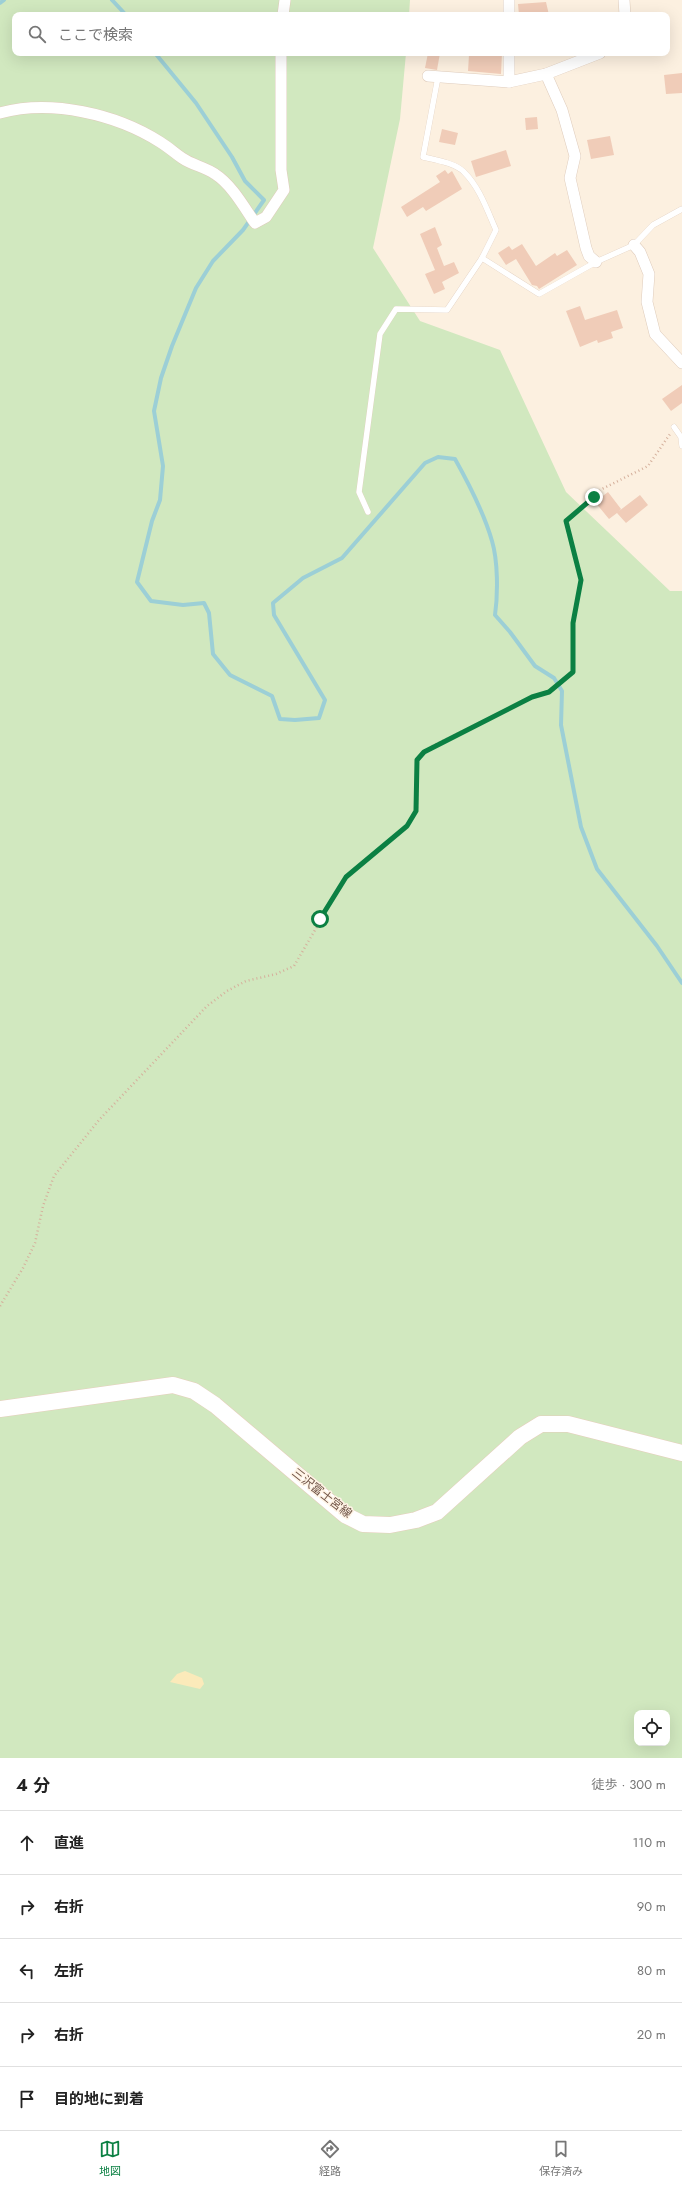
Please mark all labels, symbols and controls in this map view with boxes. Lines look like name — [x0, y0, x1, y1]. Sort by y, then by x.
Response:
search box — [12, 12, 670, 56]
icon: search — [26, 23, 48, 45]
text: ここで検索 — [58, 24, 133, 46]
route end — [585, 488, 603, 506]
route start — [311, 910, 329, 928]
street label: 三沢富士宮線 — [288, 1464, 356, 1522]
map controls — [634, 1710, 670, 1746]
button: locate — [634, 1710, 670, 1746]
text: 4 分 — [16, 1773, 50, 1797]
text: 徒歩 · 300 m — [592, 1775, 666, 1794]
icon: ahead — [16, 1832, 38, 1854]
text: 直進 — [54, 1832, 84, 1854]
text: 110 m — [632, 1833, 666, 1852]
icon: right — [16, 1896, 38, 1918]
text: 右折 — [54, 1896, 84, 1918]
text: 90 m — [637, 1897, 666, 1916]
icon: left — [16, 1960, 38, 1982]
text: 左折 — [54, 1960, 84, 1982]
text: 80 m — [637, 1961, 666, 1980]
icon: right — [16, 2024, 38, 2046]
text: 右折 — [54, 2024, 84, 2046]
text: 20 m — [637, 2025, 666, 2044]
icon: arrive — [16, 2088, 38, 2110]
text: 目的地に到着 — [54, 2088, 144, 2110]
tab: 地図 — [99, 2138, 121, 2179]
tab: 経路 — [319, 2138, 341, 2179]
tab: 保存済み — [539, 2138, 583, 2179]

